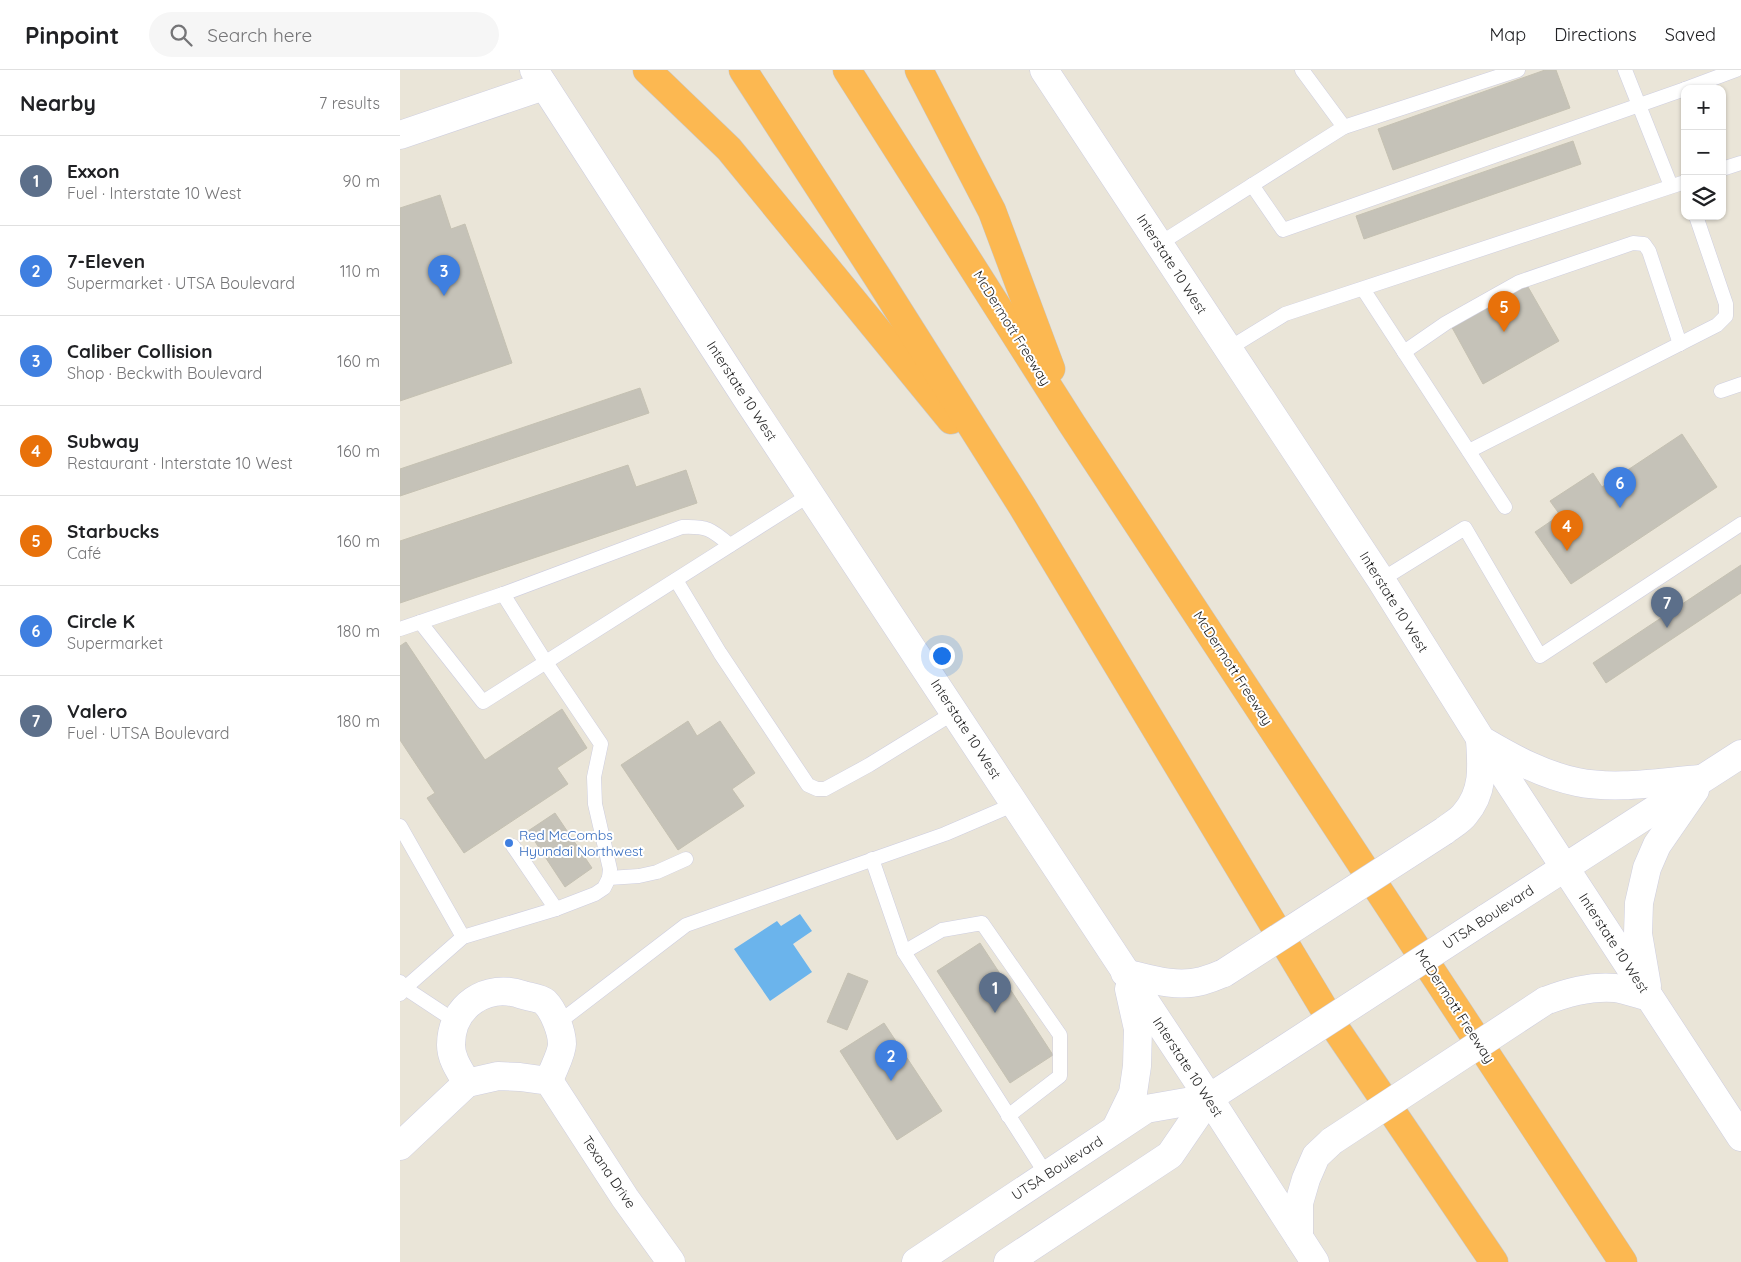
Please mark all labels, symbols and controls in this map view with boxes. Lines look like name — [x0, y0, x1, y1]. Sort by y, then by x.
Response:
search box — [149, 12, 499, 57]
text: Pinpoint — [25, 20, 119, 50]
icon: search — [167, 21, 195, 49]
text: Search here — [207, 23, 312, 47]
text: Map — [1489, 23, 1526, 46]
text: Directions — [1554, 23, 1637, 46]
text: Saved — [1665, 23, 1716, 46]
map controls — [1681, 85, 1726, 220]
button: + — [1681, 85, 1726, 130]
text: Nearby — [20, 90, 96, 116]
text: 7 results — [319, 93, 380, 113]
button: − — [1681, 130, 1726, 175]
text: Exxon — [67, 159, 120, 183]
text: 1 — [33, 171, 39, 191]
text: 90 m — [343, 171, 380, 191]
button: layers — [1681, 175, 1726, 220]
text: Fuel · Interstate 10 West — [67, 183, 242, 203]
street label: Interstate 10 West — [1133, 211, 1211, 318]
text: 7-Eleven — [67, 249, 145, 273]
pin: 3 — [428, 255, 460, 296]
text: 2 — [31, 261, 41, 281]
text: 110 m — [340, 261, 380, 281]
street label: McDermott Freeway — [969, 267, 1055, 389]
text: Supermarket · UTSA Boulevard — [67, 273, 295, 293]
pin: 5 — [1488, 291, 1520, 332]
street label: Interstate 10 West — [703, 338, 781, 445]
text: Caliber Collision — [67, 339, 213, 363]
text: 3 — [32, 351, 40, 371]
text: 160 m — [337, 351, 380, 371]
text: Shop · Beckwith Boulevard — [67, 363, 262, 383]
text: Subway — [67, 429, 139, 453]
text: 4 — [31, 441, 41, 461]
text: 160 m — [337, 441, 380, 461]
text: Restaurant · Interstate 10 West — [67, 453, 293, 473]
pin: 6 — [1604, 467, 1636, 508]
pin: 4 — [1551, 510, 1583, 551]
text: Starbucks — [67, 519, 159, 543]
text: 5 — [31, 531, 41, 551]
text: 160 m — [337, 531, 380, 551]
text: Café — [67, 543, 101, 563]
street label: Interstate 10 West — [1356, 548, 1432, 656]
pin: 7 — [1651, 587, 1683, 628]
street label: McDermott Freeway — [1189, 608, 1277, 728]
text: Circle K — [67, 609, 135, 633]
text: 6 — [32, 621, 40, 641]
text: 180 m — [337, 621, 380, 641]
text: Supermarket — [67, 633, 163, 653]
your location — [929, 643, 955, 669]
street label: Interstate 10 West — [927, 676, 1005, 783]
text: Valero — [67, 699, 127, 723]
text: 7 — [32, 711, 40, 731]
text: 180 m — [337, 711, 380, 731]
text: Fuel · UTSA Boulevard — [67, 723, 230, 743]
place label: Red McCombs Hyundai Northwest — [519, 826, 644, 860]
marker: Red McCombs Hyundai Northwest — [503, 837, 515, 849]
street label: UTSA Boulevard — [1439, 881, 1537, 953]
street label: Interstate 10 West — [1575, 890, 1653, 997]
street label: McDermott Freeway — [1411, 946, 1499, 1066]
pin: 1 — [979, 972, 1011, 1013]
street label: Interstate 10 West — [1149, 1014, 1227, 1121]
pin: 2 — [875, 1040, 907, 1081]
street label: Texana Drive — [578, 1132, 640, 1212]
street label: UTSA Boulevard — [1008, 1132, 1106, 1204]

